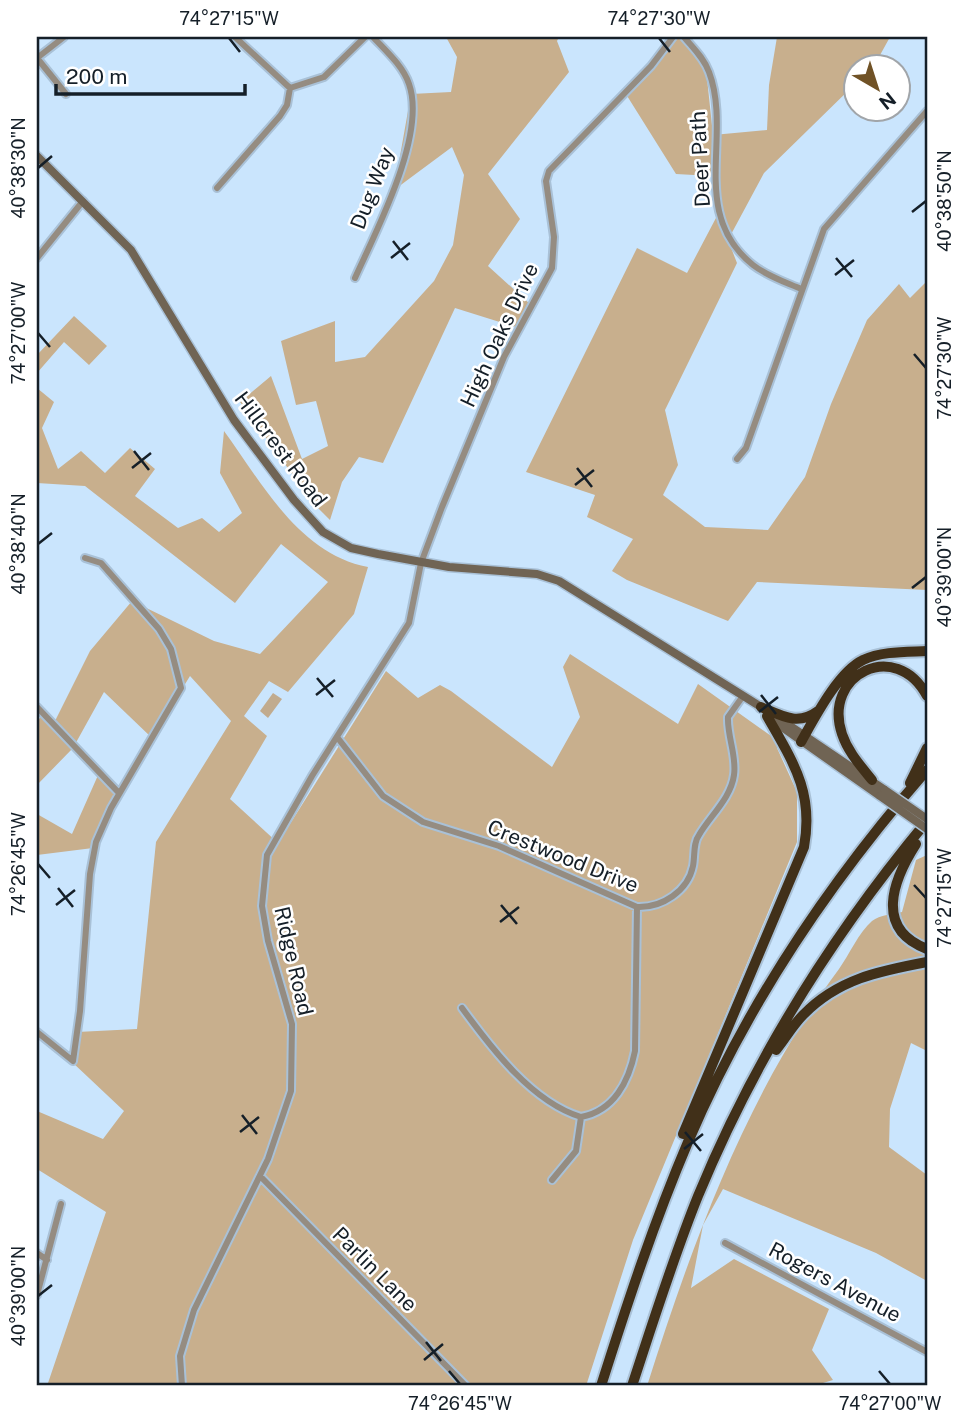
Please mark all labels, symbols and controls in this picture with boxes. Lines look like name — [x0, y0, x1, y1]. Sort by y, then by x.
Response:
text: 74°27'15"W — [179, 8, 279, 29]
text: 74°27'30"W — [607, 8, 711, 29]
scale bar — [56, 52, 245, 96]
north arrow — [842, 52, 912, 122]
text: 200 m — [66, 64, 127, 89]
text: N — [875, 88, 900, 114]
street label: Deer Path — [685, 110, 715, 208]
text: 40°38'30"N — [8, 117, 29, 219]
street label: Dug Way — [345, 143, 399, 233]
text: 40°38'50"N — [934, 150, 955, 252]
street label: High Oaks Drive — [455, 259, 543, 411]
text: 74°27'00"W — [8, 282, 29, 384]
text: 74°27'30"W — [934, 316, 955, 420]
street label: Hillcrest Road — [230, 386, 332, 512]
text: 40°38'40"N — [8, 493, 29, 595]
text: 40°39'00"N — [934, 527, 955, 627]
text: 74°26'45"W — [8, 812, 29, 916]
street label: Crestwood Drive — [484, 814, 642, 898]
text: 74°27'15"W — [934, 848, 955, 948]
street label: Ridge Road — [269, 904, 319, 1018]
street label: Parlin Lane — [328, 1222, 422, 1316]
street label: Rogers Avenue — [765, 1237, 905, 1327]
text: 40°39'00"N — [8, 1246, 29, 1346]
text: 74°26'45"W — [408, 1393, 512, 1414]
text: 74°27'00"W — [839, 1393, 941, 1414]

